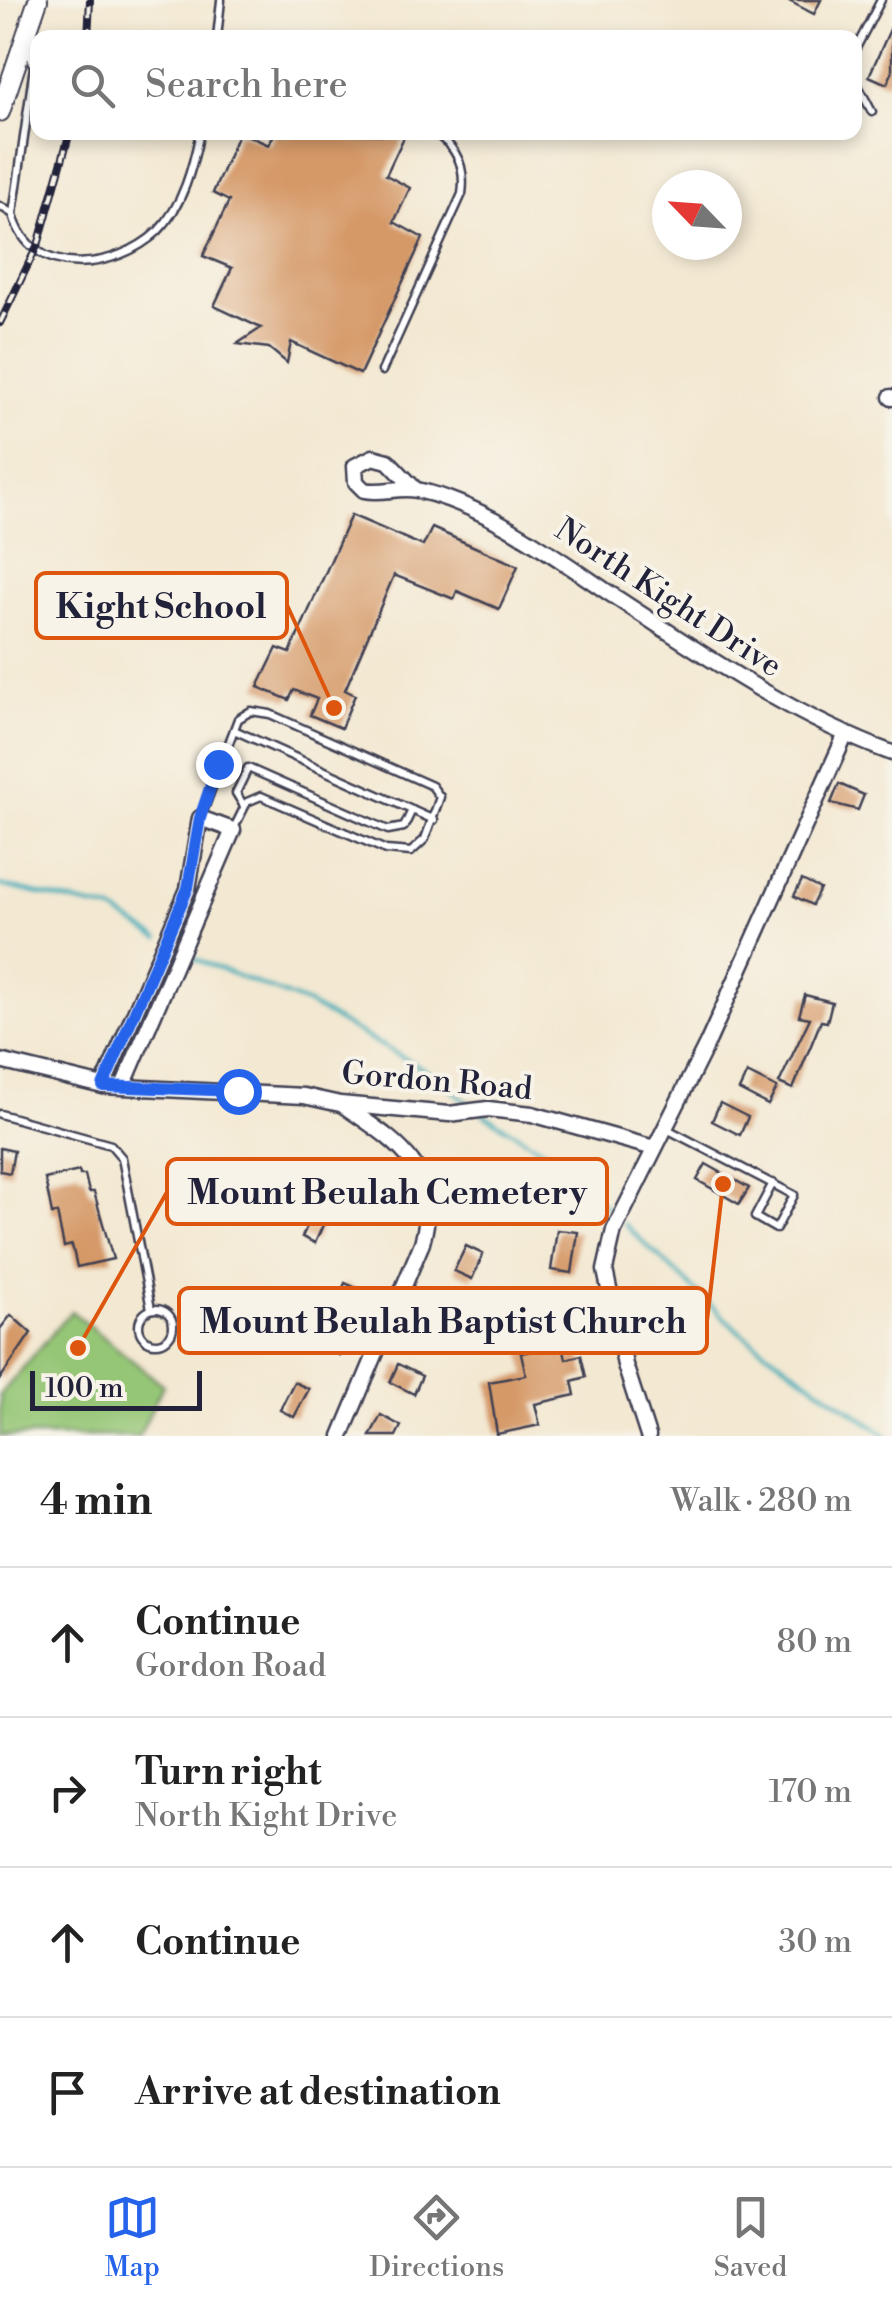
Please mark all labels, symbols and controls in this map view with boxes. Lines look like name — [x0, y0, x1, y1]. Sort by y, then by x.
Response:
search box — [30, 30, 862, 140]
icon: search — [65, 58, 120, 113]
text: Search here — [145, 62, 348, 109]
north arrow — [652, 170, 742, 260]
street label: North Kight Drive — [548, 510, 789, 686]
callout: Kight School — [36, 573, 287, 638]
text: Kight School — [55, 586, 267, 629]
route end — [196, 742, 242, 788]
street label: Gordon Road — [340, 1053, 534, 1109]
route start — [216, 1069, 262, 1115]
callout: Mount Beulah Cemetery — [167, 1159, 607, 1224]
text: Mount Beulah Cemetery — [187, 1172, 588, 1215]
callout: Mount Beulah Baptist Church — [179, 1288, 707, 1353]
text: Mount Beulah Baptist Church — [199, 1301, 687, 1344]
scale bar — [30, 1366, 202, 1410]
text: 100 m — [45, 1371, 124, 1406]
text: 4 min — [40, 1475, 152, 1528]
text: Walk · 280 m — [670, 1481, 852, 1521]
text: Continue — [135, 1599, 300, 1646]
icon: ahead — [40, 1615, 95, 1670]
text: 80 m — [777, 1622, 852, 1662]
text: Gordon Road — [135, 1646, 326, 1686]
text: Turn right — [135, 1749, 321, 1796]
icon: right — [40, 1765, 95, 1820]
text: 170 m — [769, 1772, 852, 1812]
text: North Kight Drive — [135, 1796, 397, 1836]
icon: ahead — [40, 1915, 95, 1970]
text: Continue — [135, 1919, 300, 1966]
text: 30 m — [778, 1922, 852, 1962]
icon: arrive — [40, 2065, 95, 2120]
text: Arrive at destination — [135, 2069, 501, 2116]
tab: Map — [105, 2190, 160, 2285]
tab: Directions — [369, 2190, 504, 2285]
tab: Saved — [714, 2190, 787, 2285]

